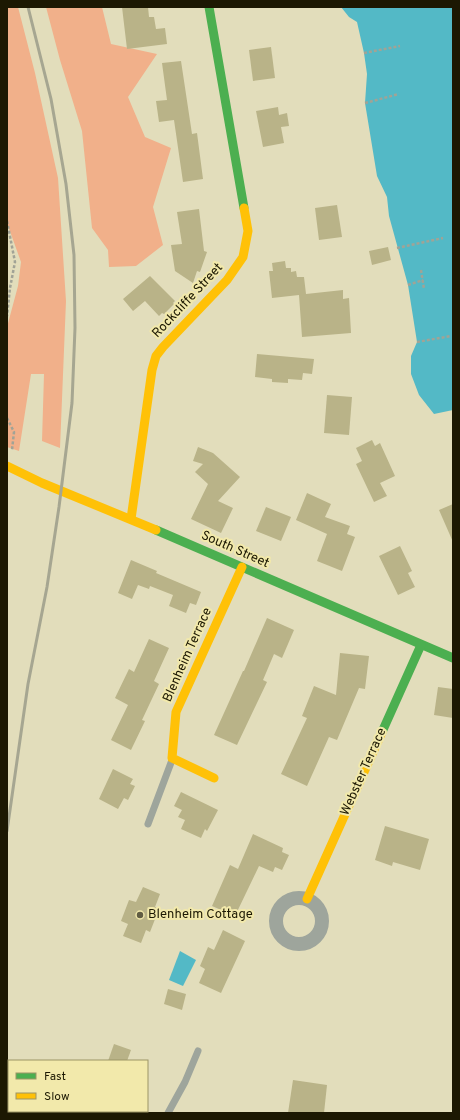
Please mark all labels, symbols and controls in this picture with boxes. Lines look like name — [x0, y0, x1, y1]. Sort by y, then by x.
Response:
street label: Rockcliffe Street — [149, 260, 227, 342]
street label: South Street — [198, 528, 272, 572]
street label: Blenheim Terrace — [160, 605, 216, 705]
street label: Webster Terrace — [338, 726, 390, 818]
place label: Blenheim Cottage — [148, 907, 253, 923]
marker: Blenheim Cottage — [135, 910, 145, 920]
legend — [8, 1060, 148, 1112]
text: Fast — [44, 1069, 66, 1085]
text: Slow — [44, 1089, 70, 1105]

